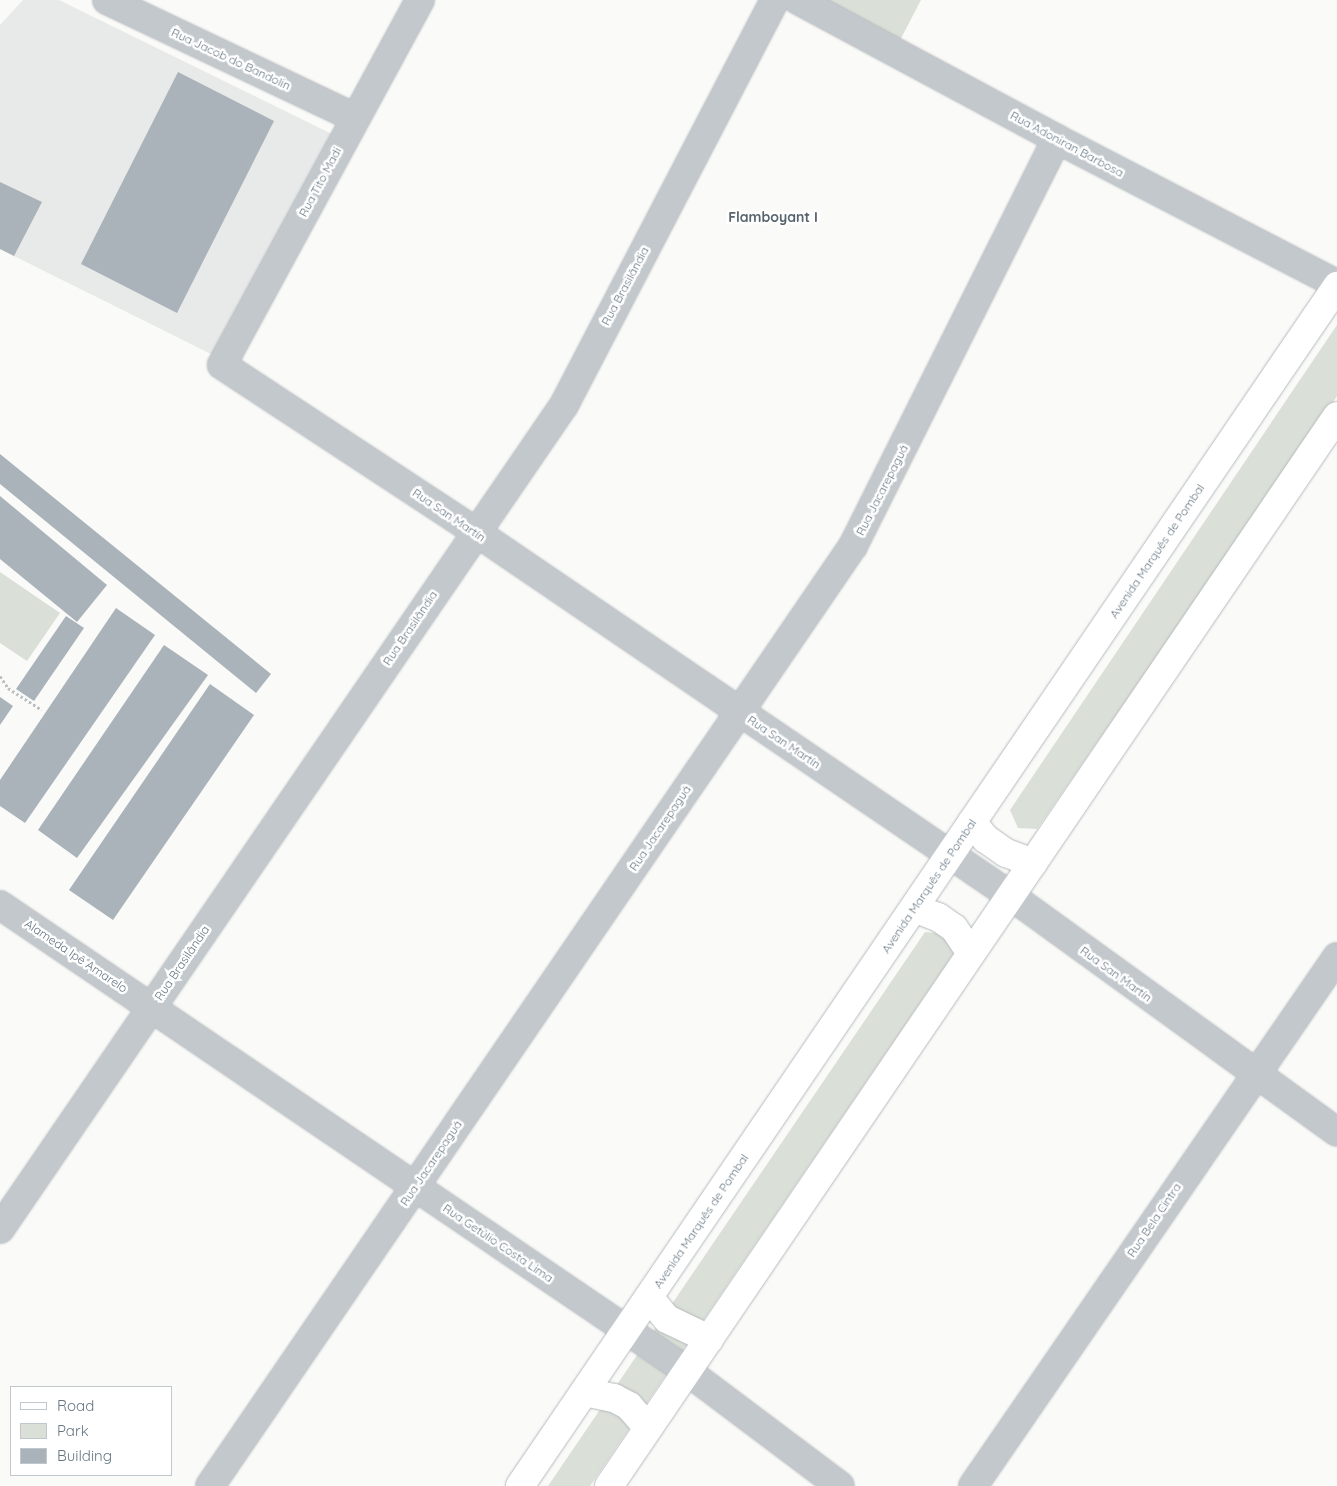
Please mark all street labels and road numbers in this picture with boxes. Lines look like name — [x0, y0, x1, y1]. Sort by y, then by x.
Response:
street label: Rua Jacob do Bandolin — [169, 25, 293, 93]
street label: Rua Adoniran Barbosa — [1008, 108, 1126, 180]
street label: Rua Tito Madi — [296, 145, 344, 219]
street label: Rua Brasilândia — [598, 244, 652, 328]
street label: Rua Jacarepaguá — [853, 442, 911, 538]
street label: Avenida Marquês de Pombal — [1107, 481, 1207, 621]
street label: Rua San Martín — [410, 485, 488, 545]
street label: Rua Brasilândia — [380, 588, 440, 668]
street label: Rua San Martín — [745, 712, 823, 772]
street label: Rua Jacarepaguá — [626, 782, 694, 874]
street label: Avenida Marquês de Pombal — [879, 816, 979, 956]
street label: Alameda Ipê Amarelo — [22, 916, 130, 996]
street label: Rua Brasilândia — [152, 923, 212, 1003]
street label: Rua San Martín — [1077, 943, 1155, 1005]
street label: Rua Jacarepaguá — [397, 1117, 465, 1209]
street label: Avenida Marquês de Pombal — [651, 1151, 751, 1291]
street label: Rua Bela Cintra — [1124, 1180, 1184, 1260]
street label: Rua Getúlio Costa Lima — [440, 1201, 556, 1285]

